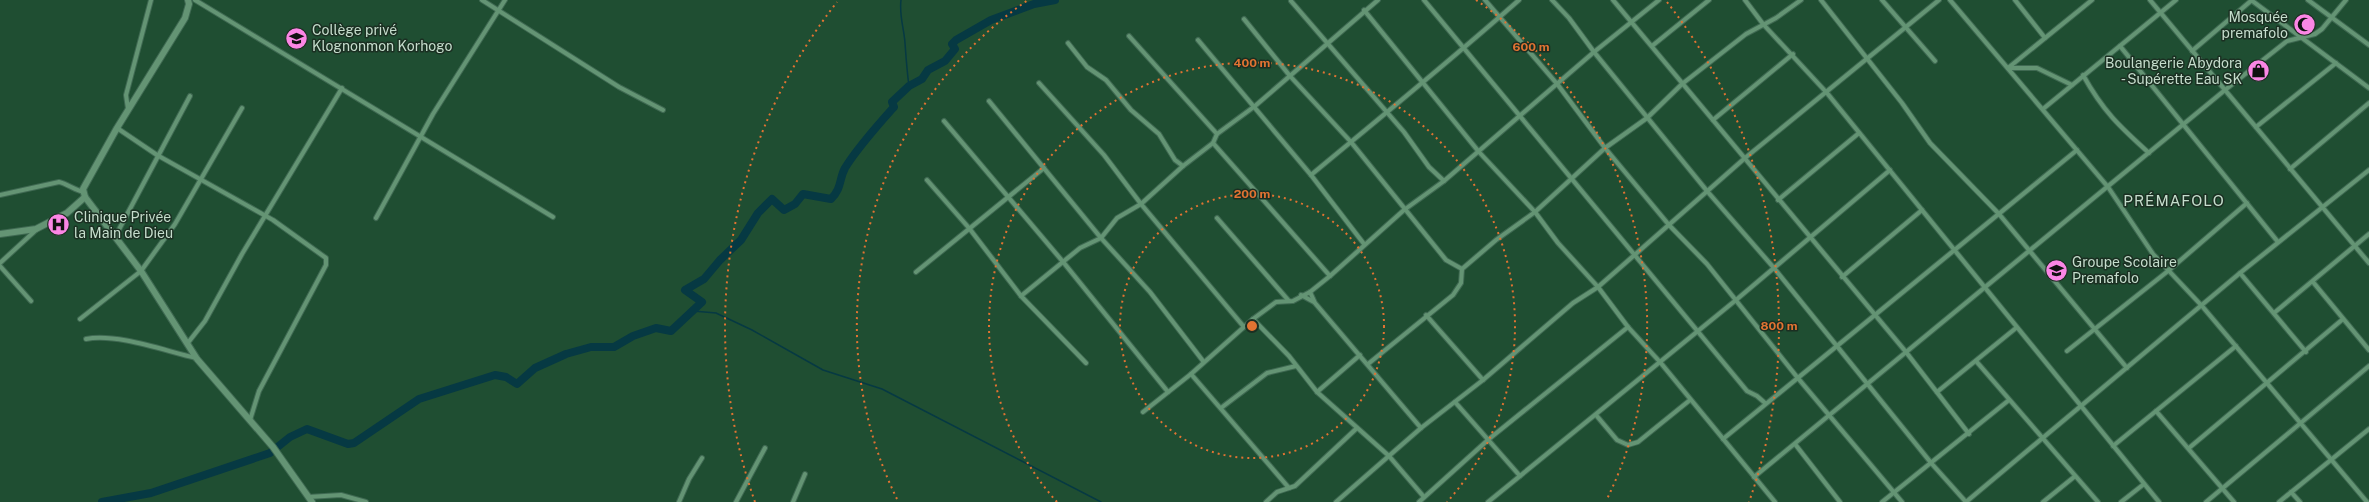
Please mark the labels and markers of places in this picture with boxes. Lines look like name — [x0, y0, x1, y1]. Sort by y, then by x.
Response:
place label: Mosquée premafolo — [2222, 9, 2288, 41]
mosque icon: Mosquée premafolo — [2291, 12, 2317, 38]
place label: Collège privé Klognonmon Korhogo — [312, 22, 453, 54]
school or university icon: Collège privé Klognonmon Korhogo — [283, 25, 309, 51]
place label: Boulangerie Abydora - Supérette Eau SK — [2105, 55, 2242, 87]
shop icon: Boulangerie Abydora - Supérette Eau SK — [2245, 58, 2271, 84]
place label: Clinique Privée la Main de Dieu — [74, 209, 173, 241]
hospital icon: Clinique Privée la Main de Dieu — [45, 212, 71, 238]
place label: Groupe Scolaire Premafolo — [2072, 254, 2177, 286]
school or university icon: Groupe Scolaire Premafolo — [2044, 257, 2070, 283]
centre of rings — [1245, 319, 1259, 333]

